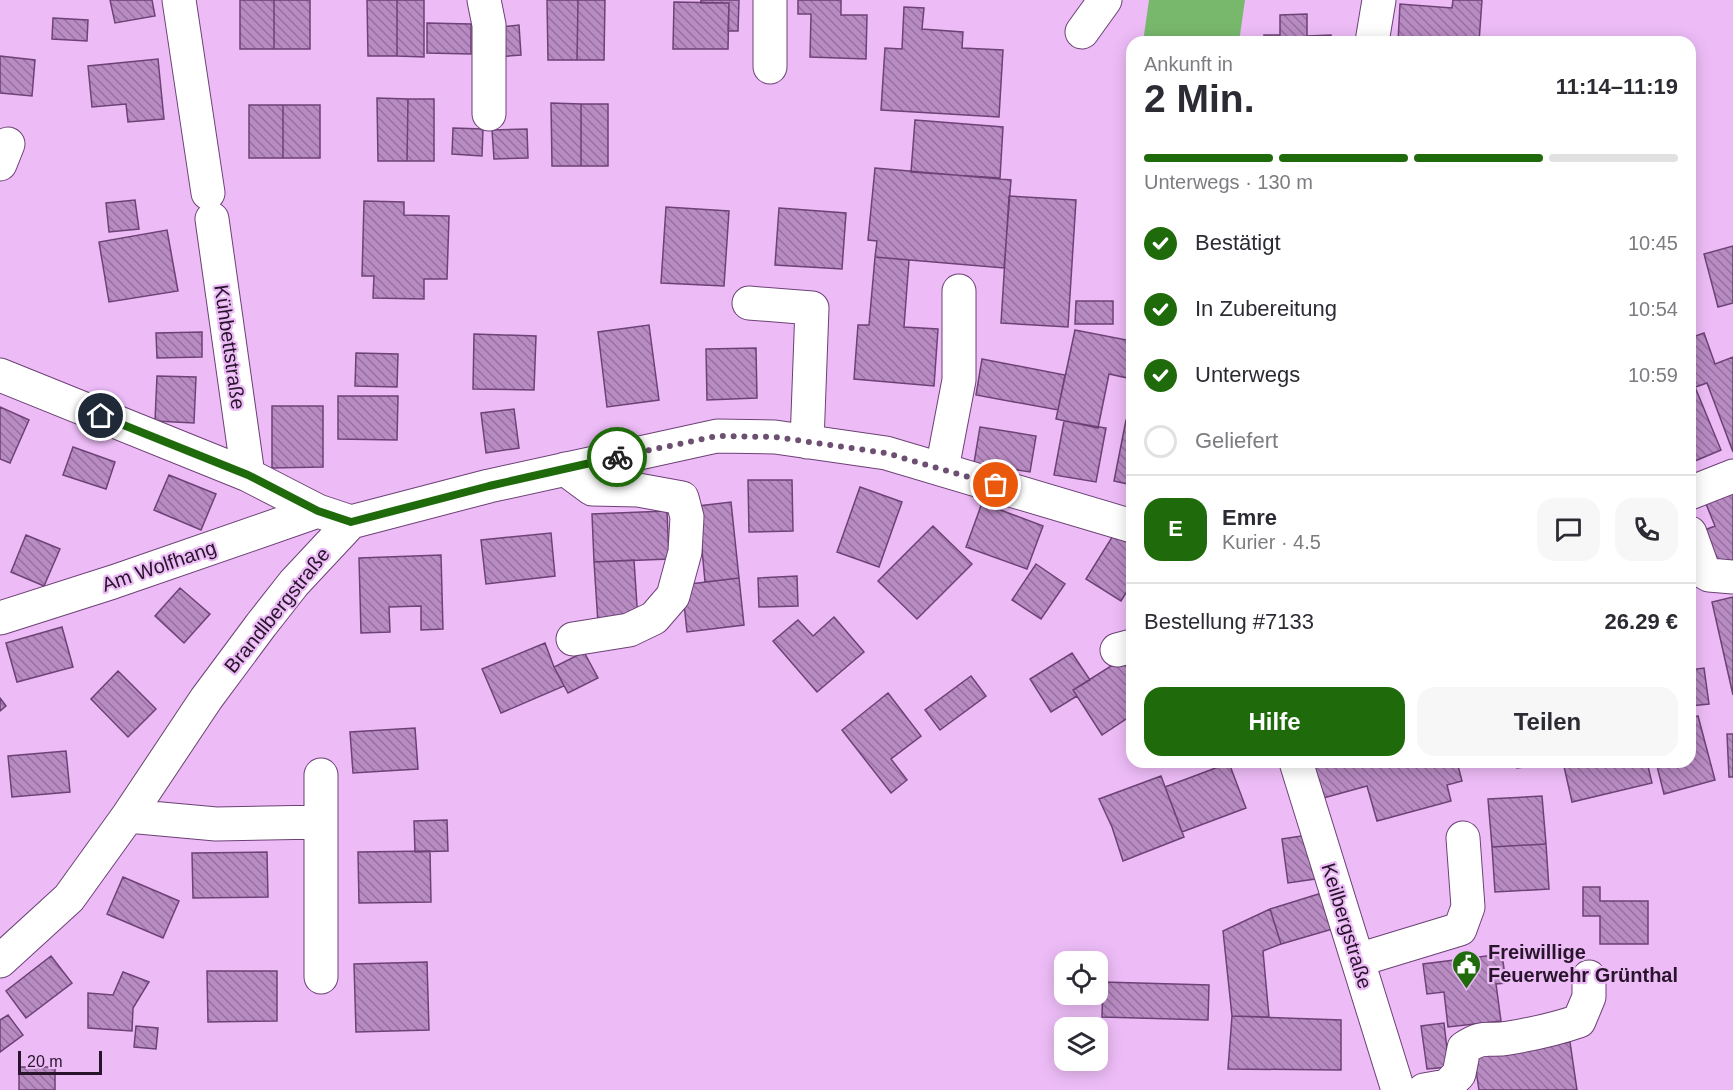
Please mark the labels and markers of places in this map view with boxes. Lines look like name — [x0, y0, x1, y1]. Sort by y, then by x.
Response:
pin — [75, 390, 126, 441]
pin — [970, 459, 1021, 510]
place label: Freiwillige Feuerwehr Grünthal — [1488, 941, 1678, 986]
public building icon: Freiwillige Feuerwehr Grünthal — [1451, 948, 1483, 990]

